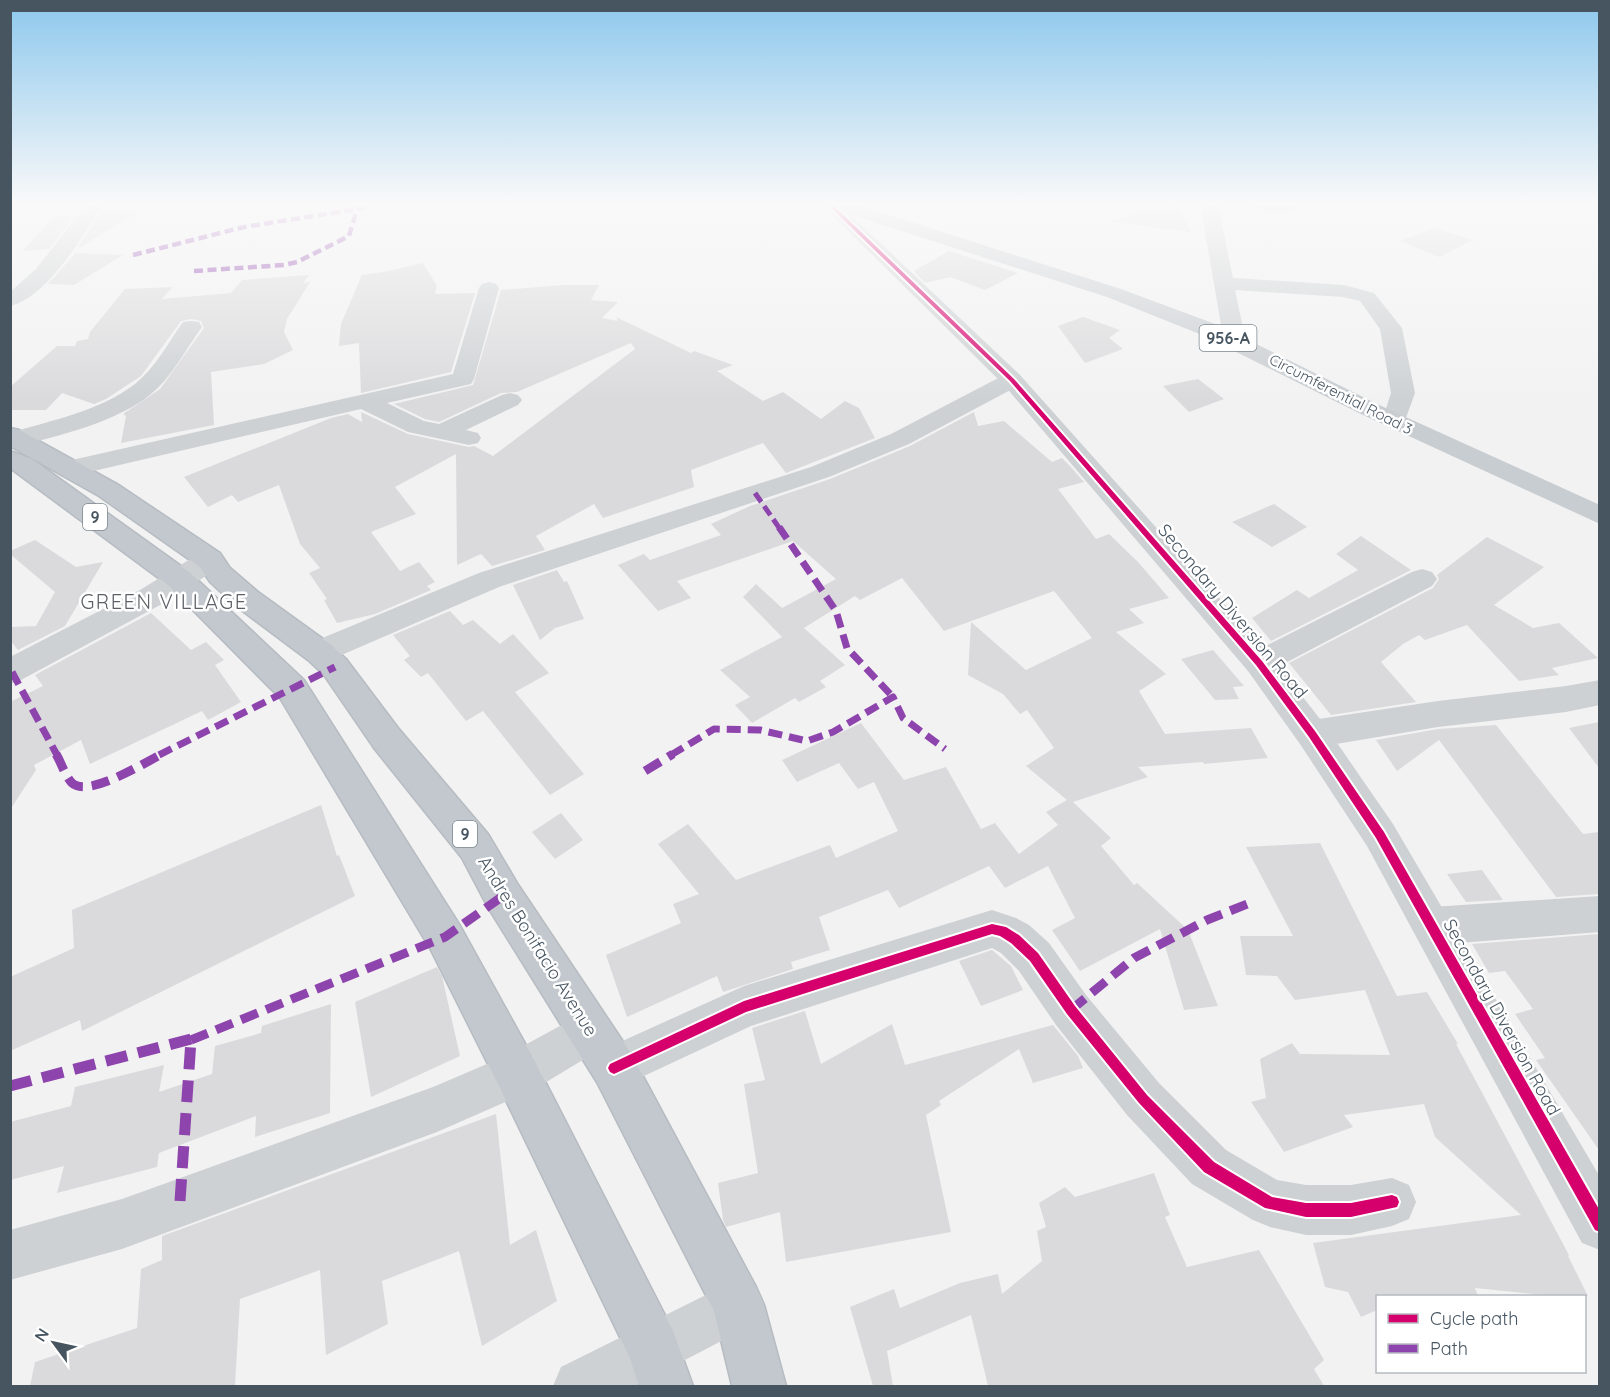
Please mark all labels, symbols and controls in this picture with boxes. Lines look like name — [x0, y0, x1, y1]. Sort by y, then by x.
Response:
road number: 956-A — [1200, 325, 1256, 351]
street label: Circumferential Road 3 — [1266, 350, 1416, 438]
road number: 9 — [83, 504, 107, 530]
street label: Secondary Diversion Road — [1153, 519, 1313, 703]
district label: GREEN VILLAGE — [80, 589, 248, 614]
road number: 9 — [453, 821, 477, 847]
street label: Andres Bonifacio Avenue — [473, 852, 603, 1040]
street label: Secondary Diversion Road — [1438, 915, 1566, 1119]
legend — [1376, 1295, 1586, 1373]
text: Cycle path — [1430, 1307, 1518, 1330]
north arrow — [24, 1313, 84, 1373]
text: N — [30, 1324, 53, 1345]
text: Path — [1430, 1337, 1468, 1360]

